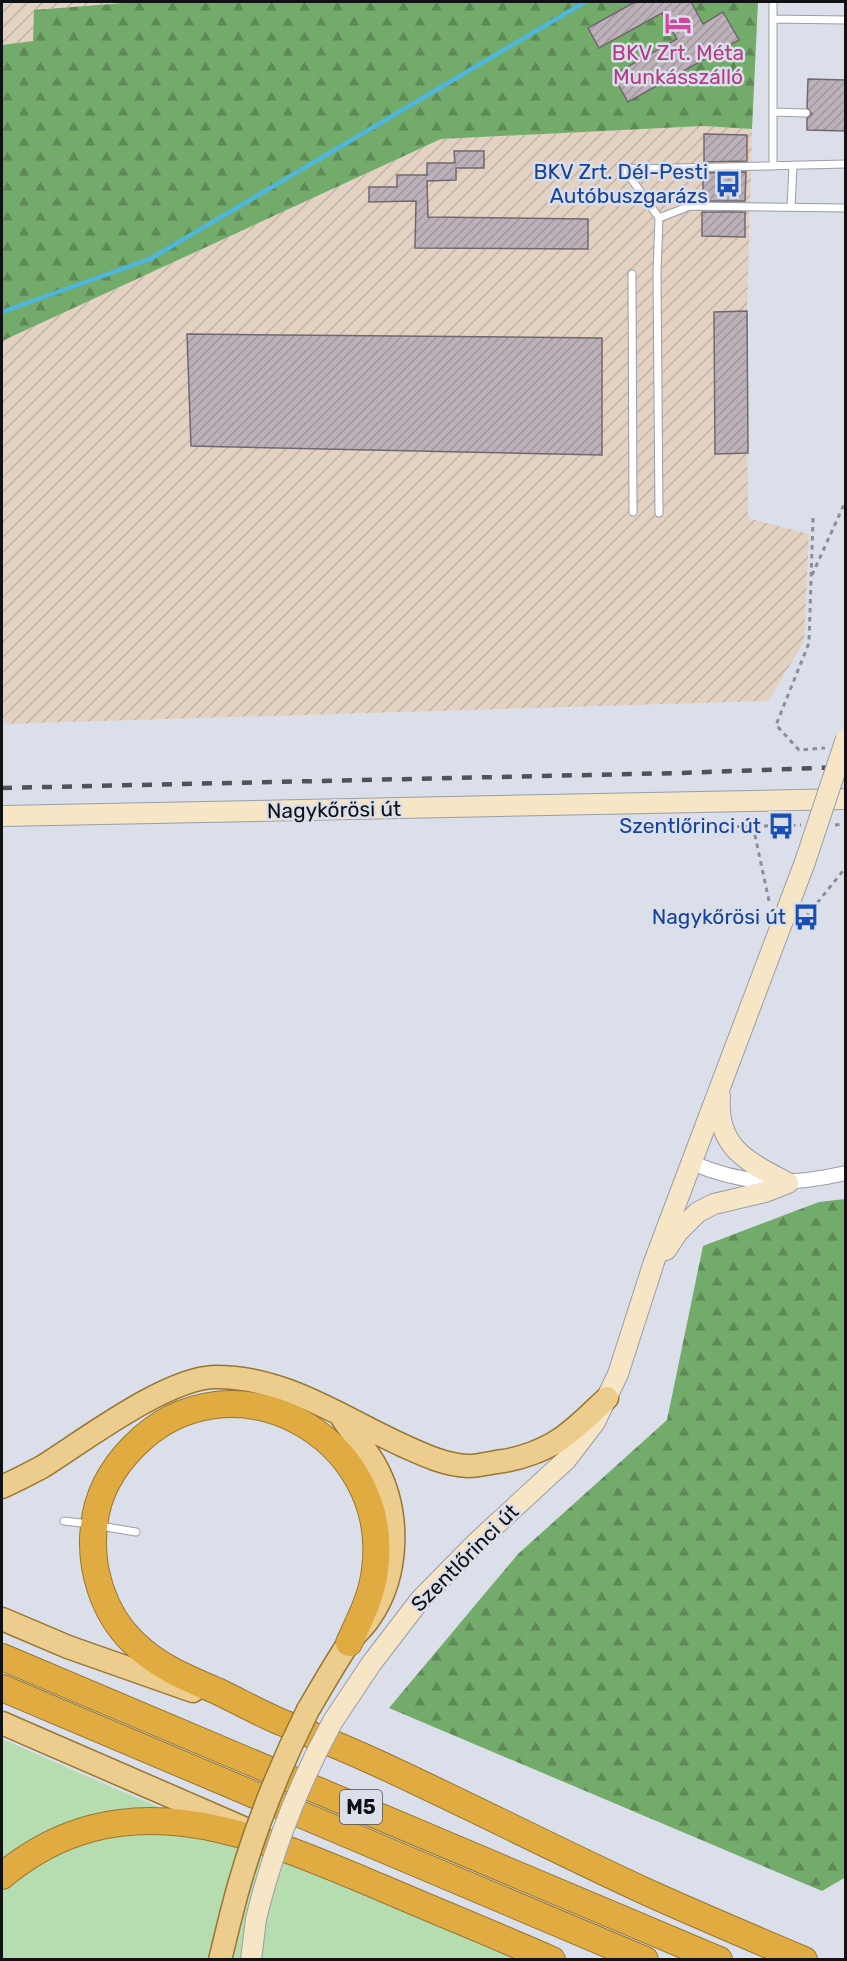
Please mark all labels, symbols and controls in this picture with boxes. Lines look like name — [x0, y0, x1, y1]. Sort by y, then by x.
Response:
hotel icon: BKV Zrt. Méta Munkásszálló — [663, 8, 693, 38]
place label: BKV Zrt. Méta Munkásszálló — [612, 40, 744, 89]
place label: BKV Zrt. Dél-Pesti Autóbuszgarázs — [533, 159, 708, 208]
bus stop icon: BKV Zrt. Dél-Pesti Autóbuszgarázs — [713, 169, 743, 199]
street label: Nagykőrösi út — [267, 796, 401, 823]
bus stop icon: Szentlőrinci út — [766, 811, 796, 841]
place label: Szentlőrinci út — [619, 813, 761, 838]
bus stop icon: Nagykőrösi út — [791, 902, 821, 932]
place label: Nagykőrösi út — [652, 904, 786, 929]
street label: Szentlőrinci út — [406, 1499, 524, 1617]
road number: M5 — [340, 1790, 382, 1824]

